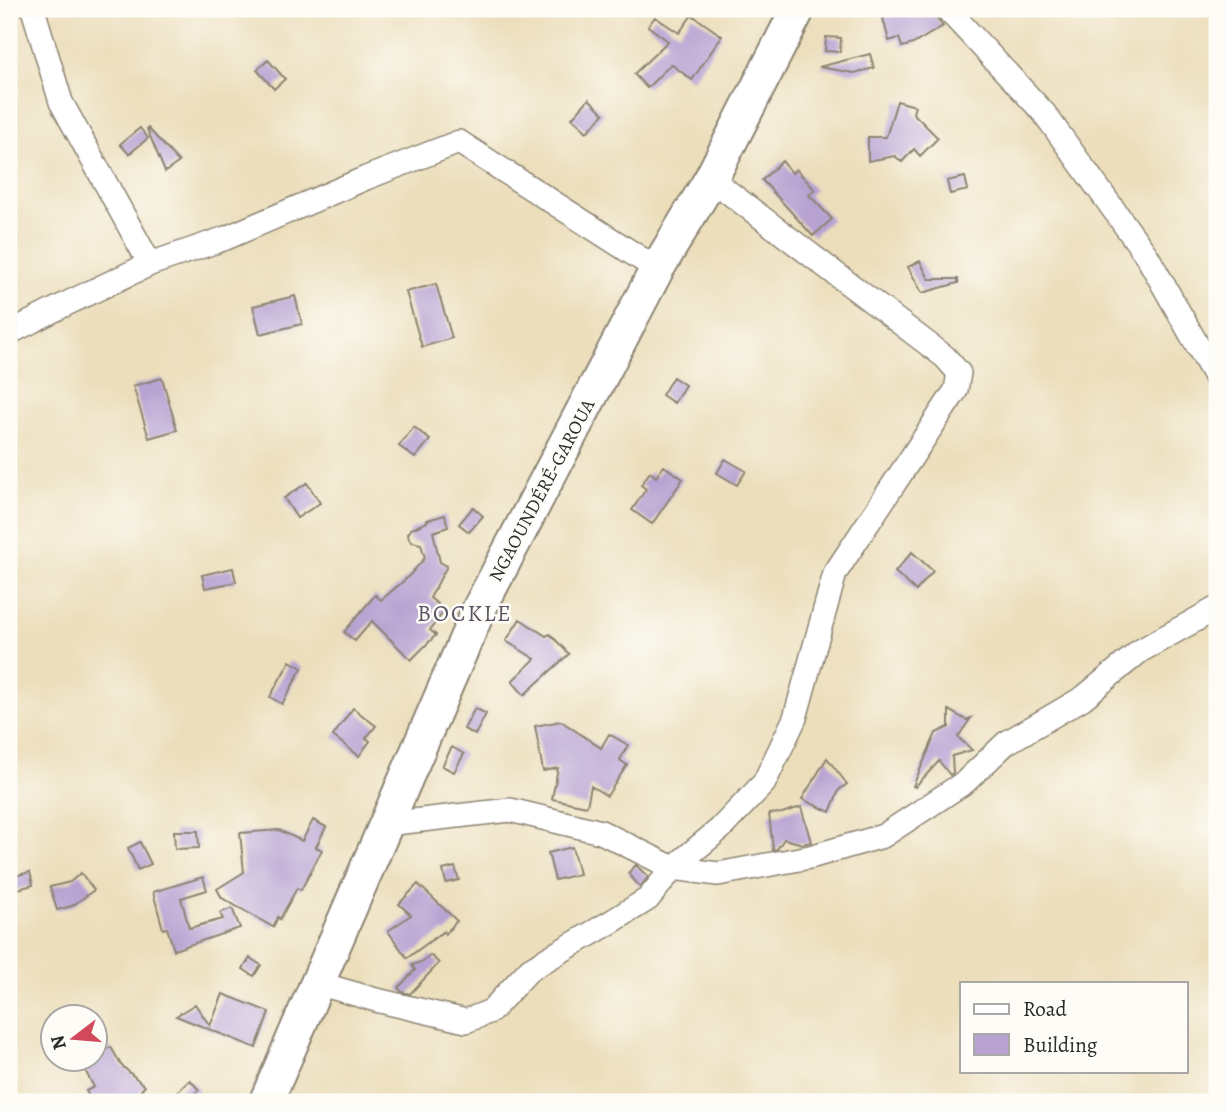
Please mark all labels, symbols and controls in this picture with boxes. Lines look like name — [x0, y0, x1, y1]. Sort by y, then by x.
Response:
street label: NGAOUNDÉRÉ-GAROUA — [483, 394, 601, 586]
district label: BOCKLE — [417, 598, 513, 629]
legend — [960, 982, 1188, 1072]
text: Road — [1023, 995, 1067, 1023]
north arrow — [38, 1002, 108, 1072]
text: Building — [1023, 1031, 1098, 1059]
text: N — [44, 1032, 73, 1053]

